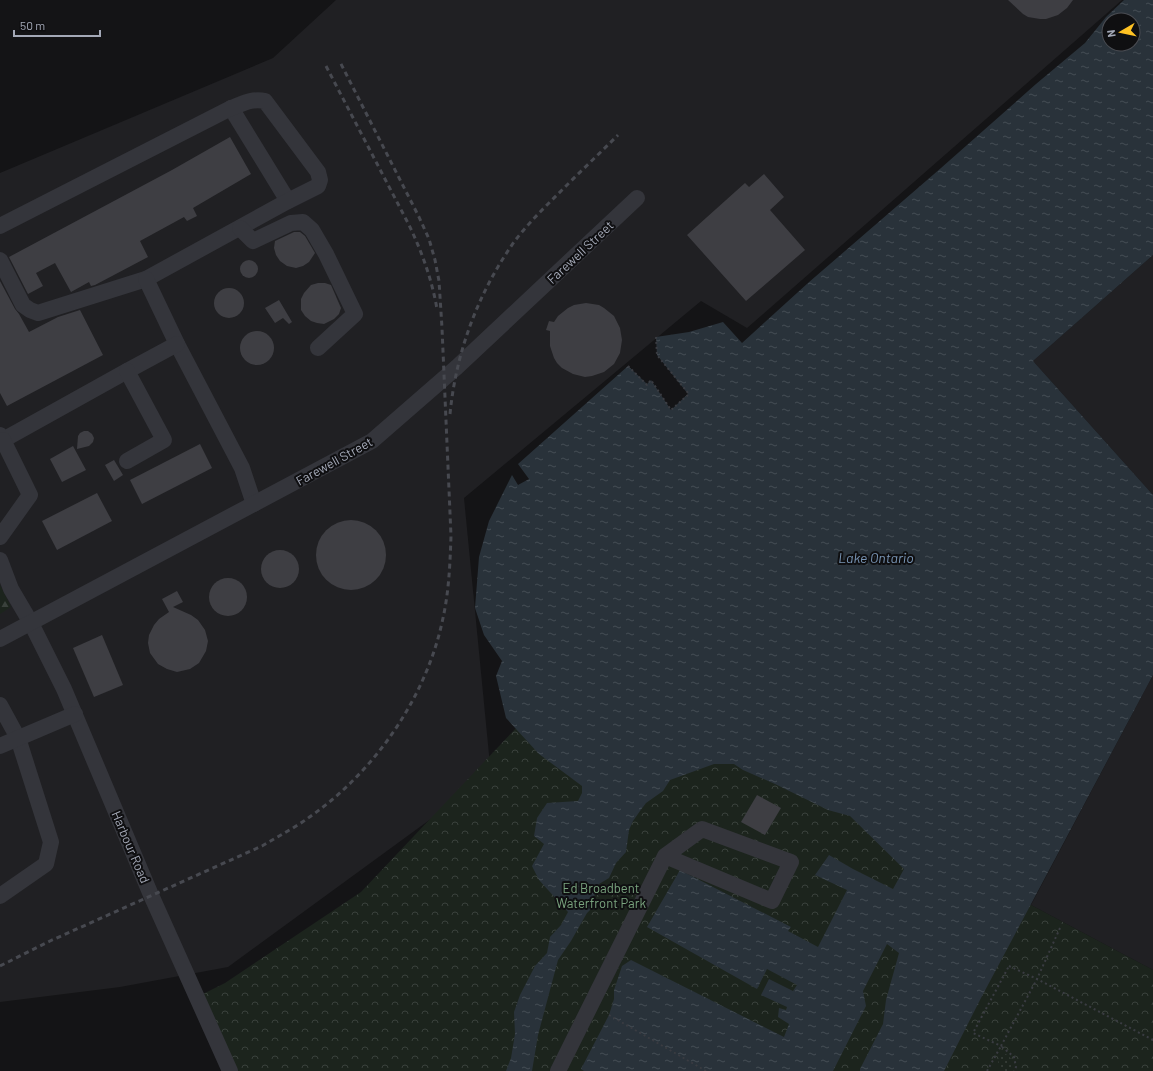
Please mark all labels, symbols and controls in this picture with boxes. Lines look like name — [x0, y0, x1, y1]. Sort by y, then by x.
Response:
scale bar — [14, 12, 100, 38]
north arrow — [1101, 12, 1141, 52]
text: 50 m — [20, 18, 45, 32]
text: N — [1104, 29, 1118, 38]
street label: Farewell Street — [543, 217, 617, 287]
street label: Farewell Street — [293, 433, 375, 489]
water label: Lake Ontario — [838, 549, 914, 566]
street label: Harbour Road — [109, 808, 153, 886]
park label: Ed Broadbent Waterfront Park — [556, 880, 646, 911]

